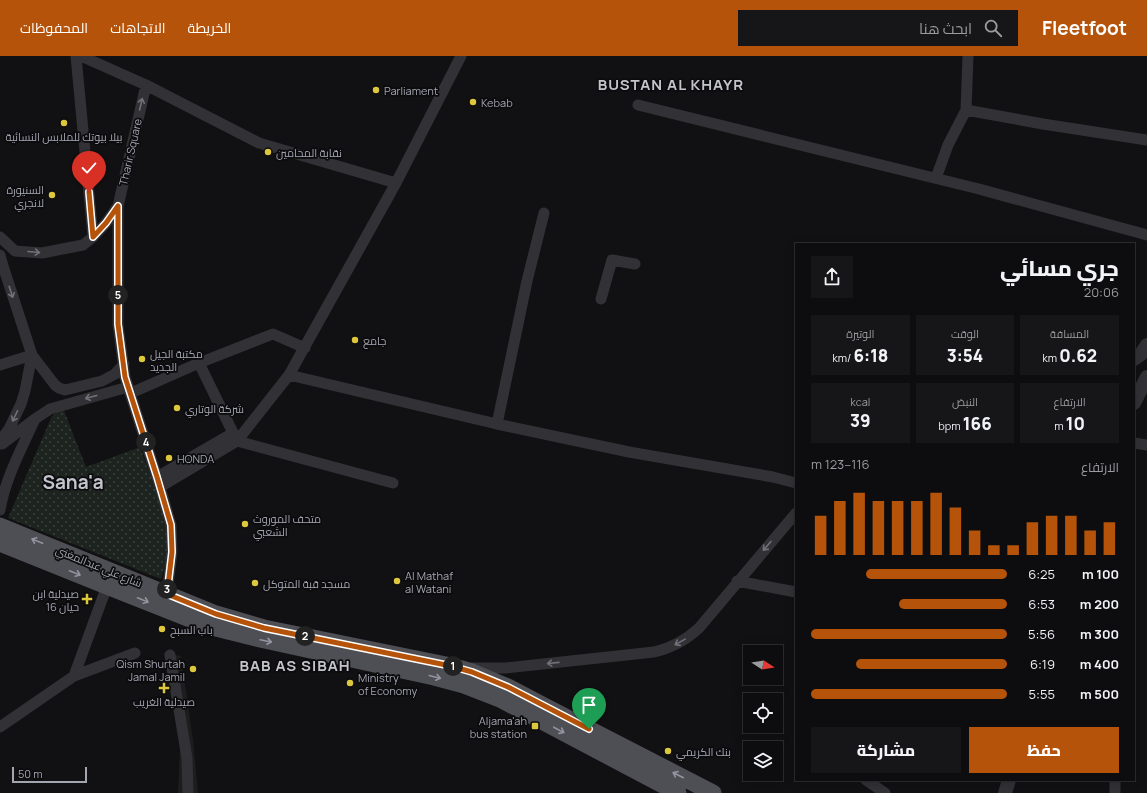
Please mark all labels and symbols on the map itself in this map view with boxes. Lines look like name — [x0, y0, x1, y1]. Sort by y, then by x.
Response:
district label: BUSTAN AL KHAYR — [598, 74, 744, 95]
place label: Parliament — [384, 83, 438, 98]
marker: Parliament — [371, 85, 381, 95]
place label: Kebab — [481, 95, 513, 110]
marker: Kebab — [468, 97, 478, 107]
one-way arrow — [138, 98, 146, 111]
street label: Tharir Square — [115, 117, 145, 187]
marker: بيلا بيوتك للملابس النسائية — [59, 118, 69, 128]
place label: بيلا بيوتك للملابس النسائية — [6, 129, 123, 144]
place label: نقابة المحامين — [276, 145, 342, 160]
marker: نقابة المحامين — [263, 147, 273, 157]
pin — [72, 151, 106, 192]
place label: السنيورة لانجري — [6, 182, 44, 212]
marker: السنيورة لانجري — [47, 190, 57, 200]
one-way arrow — [27, 249, 40, 256]
pin: 5 — [108, 285, 128, 305]
one-way arrow — [8, 286, 16, 298]
place label: جامع — [363, 333, 386, 349]
marker: جامع — [350, 335, 360, 345]
place label: مكتبة الجيل الجديد — [150, 346, 203, 374]
marker: مكتبة الجيل الجديد — [137, 354, 147, 364]
one-way arrow — [85, 394, 98, 401]
place label: شركة الوتاري — [185, 401, 244, 418]
marker: شركة الوتاري — [172, 403, 182, 413]
one-way arrow — [11, 410, 18, 422]
pin: 4 — [136, 432, 156, 452]
place label: HONDA — [177, 451, 214, 466]
marker: HONDA — [164, 453, 174, 463]
district label: Sana'a — [42, 469, 104, 495]
place label: متحف الموروث الشعبي — [253, 511, 321, 541]
marker: متحف الموروث الشعبي — [240, 519, 250, 529]
one-way arrow — [32, 536, 44, 544]
one-way arrow — [763, 541, 772, 551]
street label: شارع علي عبدالمغني — [53, 542, 144, 592]
place label: Al Mathaf al Watani — [405, 568, 453, 596]
one-way arrow — [69, 570, 81, 578]
place label: مسجد قبة المتوكل — [263, 576, 350, 591]
marker: Al Mathaf al Watani — [392, 576, 402, 586]
marker: مسجد قبة المتوكل — [250, 578, 260, 588]
pin: 3 — [157, 579, 177, 599]
place label: صيدلية ابن حيان 16 — [32, 586, 79, 614]
marker: صيدلية ابن حيان 16 — [82, 594, 92, 604]
one-way arrow — [137, 597, 149, 605]
place label: باب السبح — [170, 622, 213, 638]
marker: باب السبح — [157, 624, 167, 634]
pin: 2 — [295, 626, 315, 646]
one-way arrow — [260, 637, 273, 645]
one-way arrow — [674, 639, 686, 646]
north arrow — [743, 645, 783, 685]
district label: BAB AS SIBAH — [239, 655, 351, 676]
place label: Qism Shurtah Jamal Jamil — [116, 656, 185, 684]
pin: 1 — [443, 656, 463, 676]
one-way arrow — [547, 659, 560, 666]
marker: Qism Shurtah Jamal Jamil — [188, 664, 198, 674]
place label: Ministry of Economy — [358, 670, 417, 698]
one-way arrow — [428, 674, 441, 681]
marker: Ministry of Economy — [345, 678, 355, 688]
marker: صيدلية الغريب — [159, 683, 169, 693]
pin — [572, 688, 606, 729]
place label: صيدلية الغريب — [133, 694, 195, 709]
place label: Aljama'ah bus station — [470, 713, 527, 741]
marker: Aljama'ah bus station — [530, 721, 540, 731]
one-way arrow — [553, 727, 565, 734]
place label: بنك الكريمي — [676, 744, 731, 761]
marker: بنك الكريمي — [663, 746, 673, 756]
scale bar — [12, 765, 87, 784]
one-way arrow — [672, 771, 684, 778]

